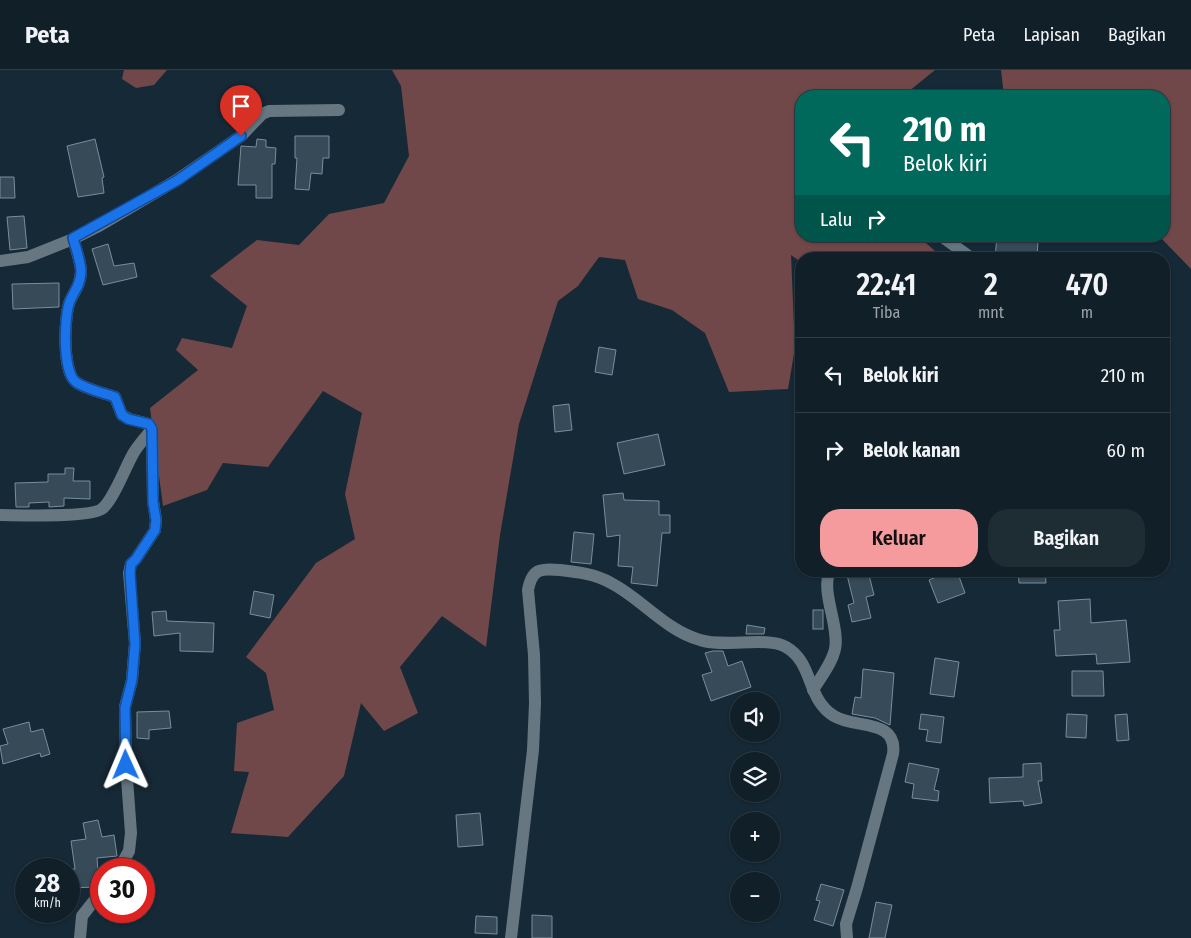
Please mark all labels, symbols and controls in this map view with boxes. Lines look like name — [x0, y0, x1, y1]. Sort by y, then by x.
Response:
text: Peta — [25, 21, 70, 49]
text: Peta — [963, 24, 995, 46]
text: Lapisan — [1023, 24, 1080, 46]
text: Bagikan — [1108, 24, 1166, 46]
pin — [220, 85, 262, 136]
icon: arrive — [227, 92, 255, 120]
text: 210 m — [903, 108, 987, 150]
icon: left — [820, 110, 885, 175]
text: Belok kiri — [903, 150, 988, 177]
icon: right — [862, 205, 890, 233]
text: Lalu — [820, 208, 852, 231]
text: 22:41 — [856, 267, 916, 303]
text: 2 — [984, 267, 998, 303]
text: 470 — [1065, 267, 1109, 303]
text: Tiba — [873, 303, 900, 322]
text: mnt — [978, 303, 1004, 322]
text: m — [1081, 303, 1093, 322]
icon: left — [820, 361, 848, 389]
text: Belok kiri — [863, 364, 939, 387]
text: 210 m — [1101, 364, 1145, 387]
icon: right — [820, 436, 848, 464]
text: Belok kanan — [863, 439, 960, 462]
text: 60 m — [1107, 439, 1145, 462]
button: Keluar — [820, 509, 978, 567]
button: Bagikan — [988, 509, 1145, 567]
map controls — [730, 692, 780, 922]
button: sound — [730, 692, 780, 742]
position arrow — [99, 738, 151, 790]
button: layers — [730, 752, 780, 802]
button: + — [730, 812, 780, 862]
speed limit sign: 30 — [90, 858, 155, 923]
text: 28 — [35, 869, 60, 899]
button: − — [730, 872, 780, 922]
text: km/h — [34, 896, 61, 910]

